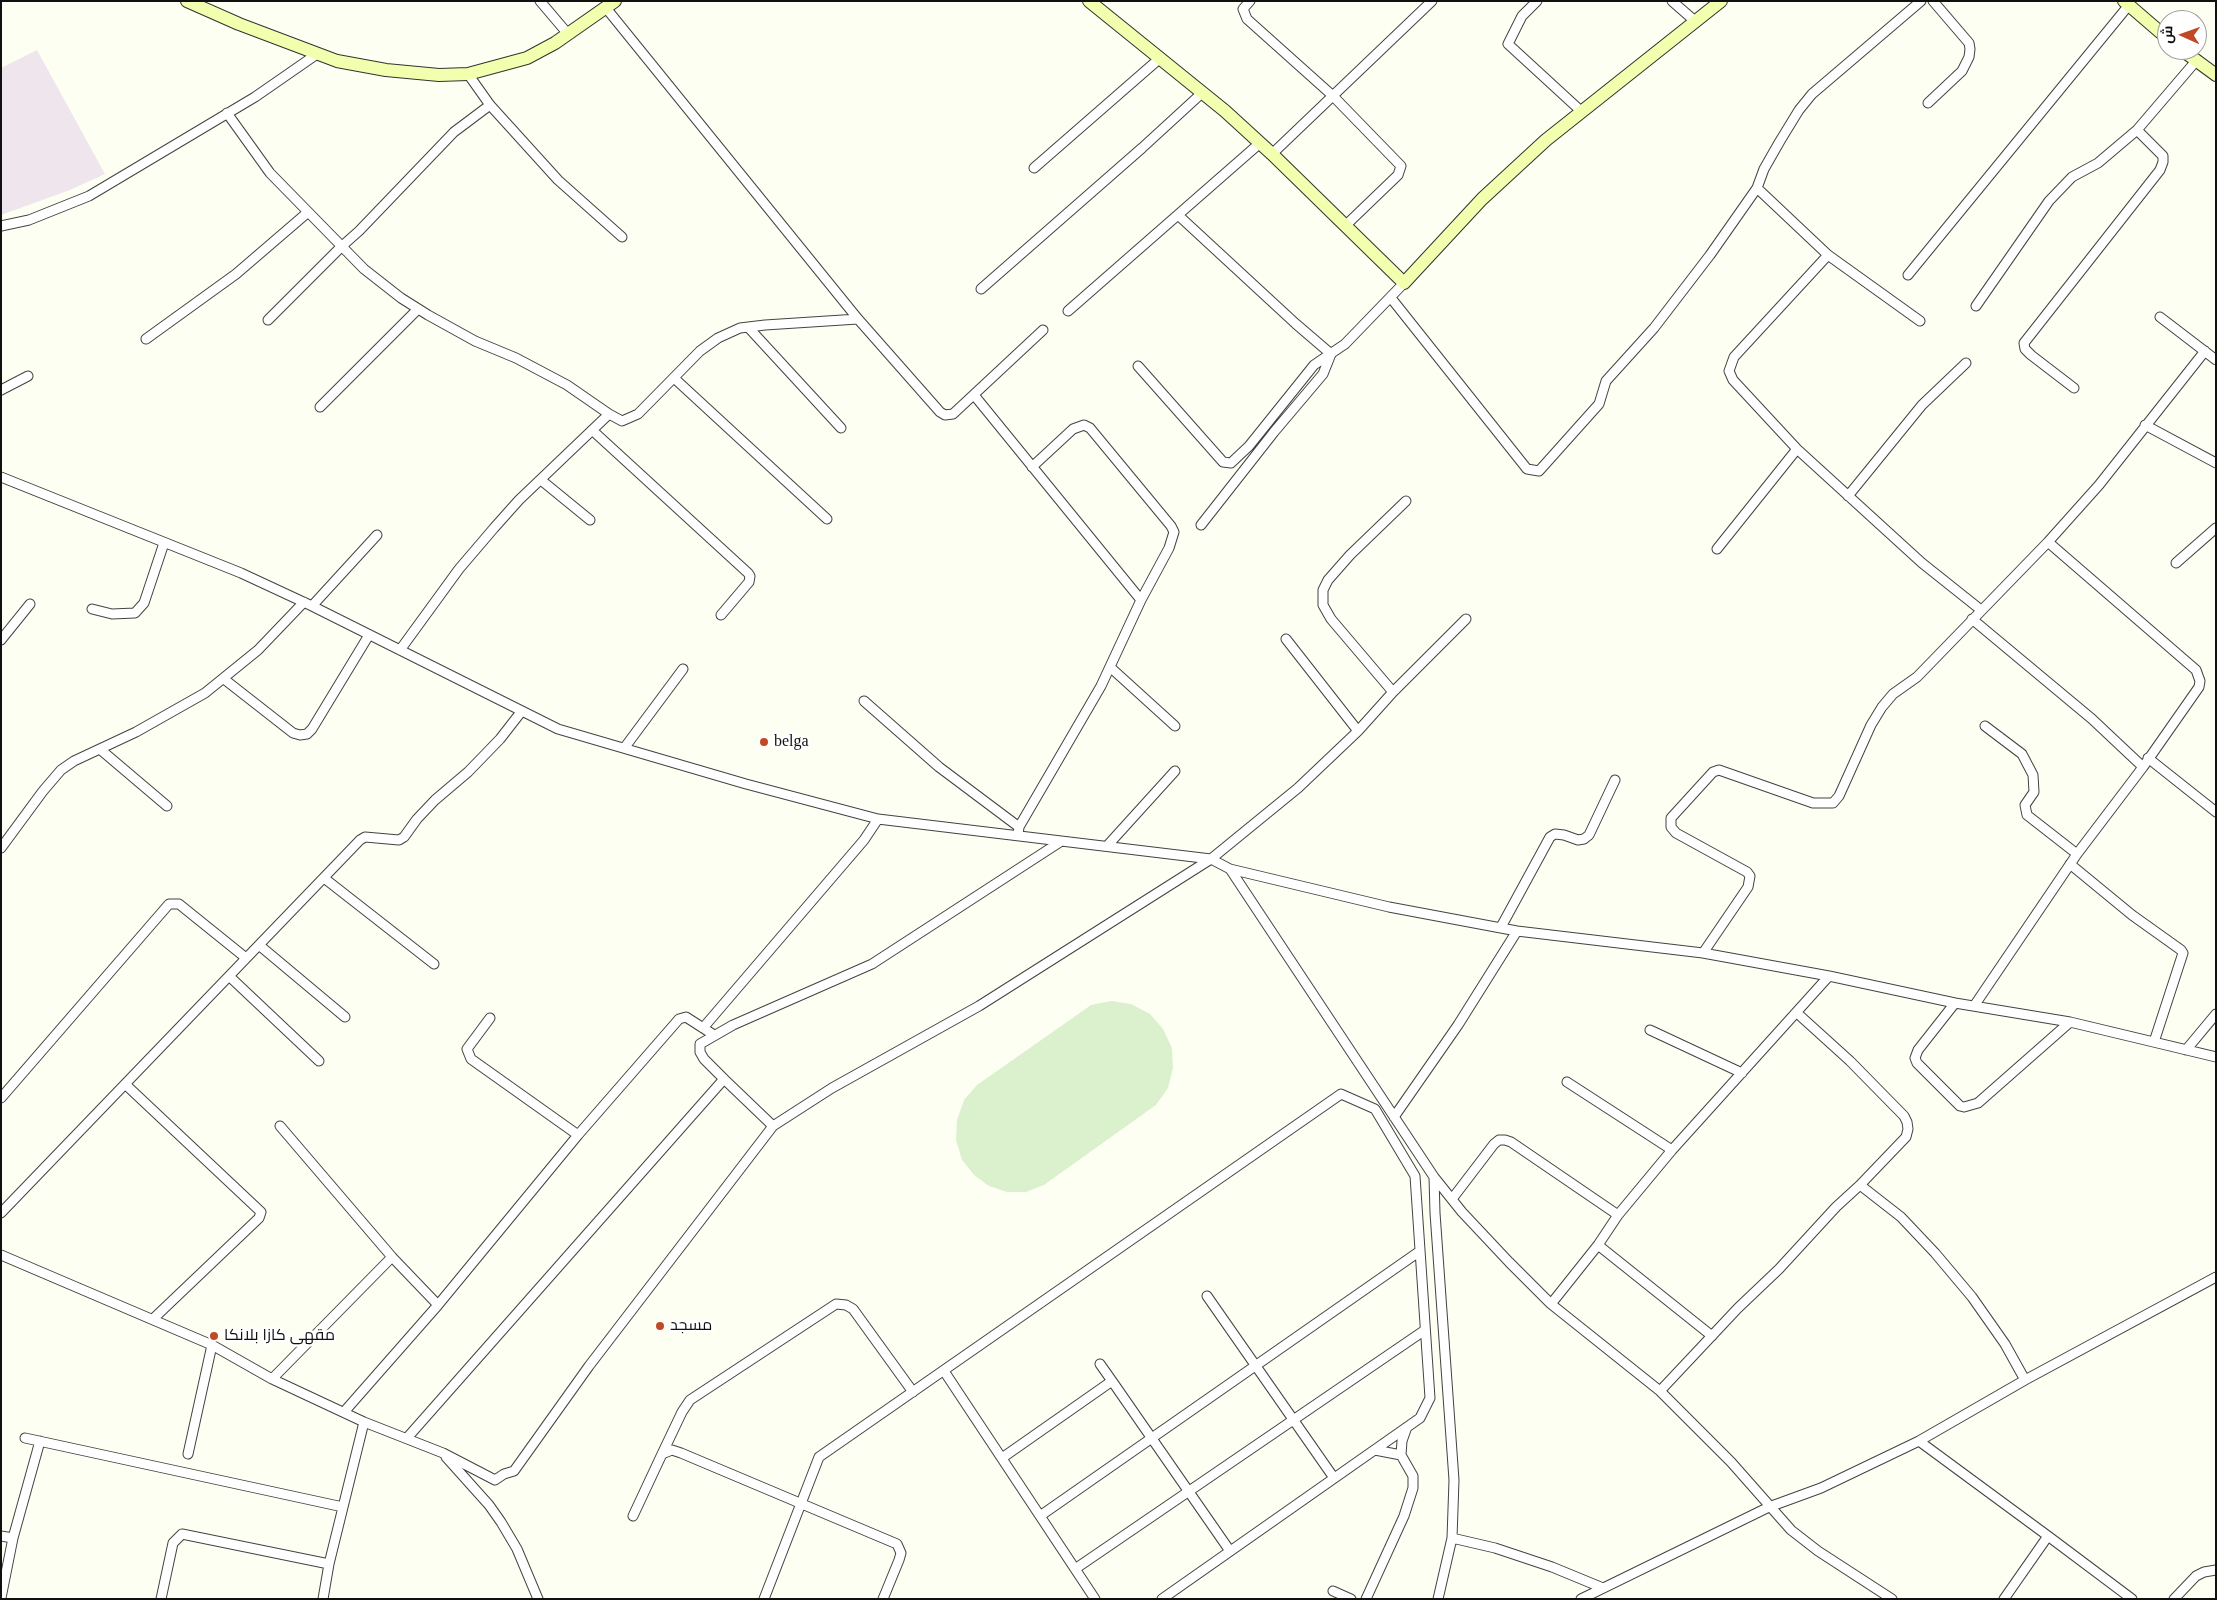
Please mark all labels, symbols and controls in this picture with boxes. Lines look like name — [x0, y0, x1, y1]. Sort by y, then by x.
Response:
north arrow — [2157, 10, 2207, 60]
text: ش — [2160, 25, 2175, 44]
place label: belga — [774, 732, 809, 752]
marker: belga — [758, 736, 770, 748]
place label: مسجد — [670, 1316, 712, 1336]
marker: مسجد — [654, 1320, 666, 1332]
place label: مقهى كازا بلانكا — [224, 1326, 335, 1346]
marker: مقهى كازا بلانكا — [208, 1330, 220, 1342]

